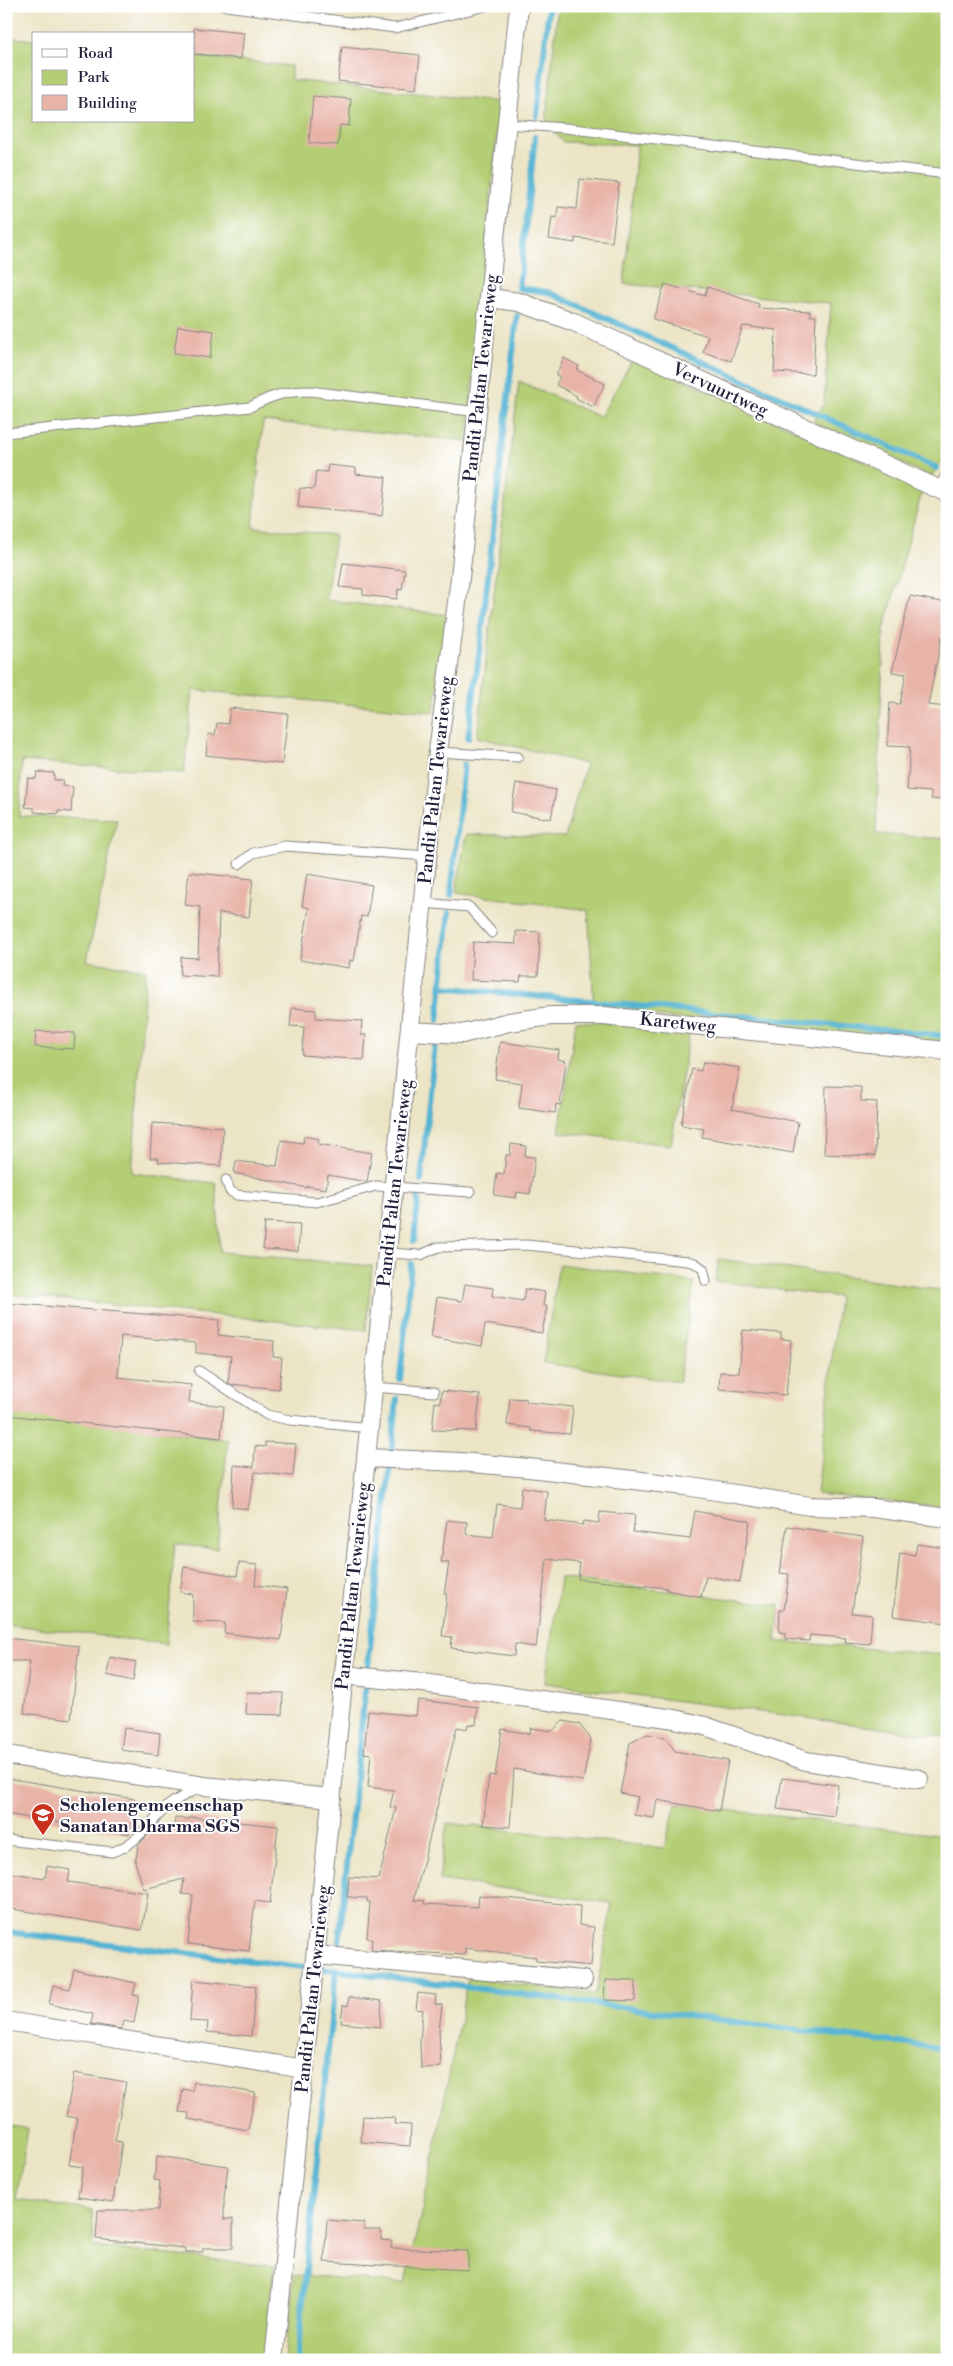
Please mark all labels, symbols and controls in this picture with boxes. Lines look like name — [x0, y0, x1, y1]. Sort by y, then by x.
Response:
legend — [32, 32, 195, 122]
text: Road — [78, 44, 113, 63]
text: Park — [78, 68, 110, 87]
text: Building — [77, 94, 137, 113]
street label: Pandit Paltan Tewarieweg — [459, 272, 503, 483]
street label: Vervuurtweg — [667, 357, 772, 423]
street label: Pandit Paltan Tewarieweg — [414, 674, 458, 885]
street label: Karetweg — [639, 1008, 718, 1039]
street label: Pandit Paltan Tewarieweg — [373, 1077, 417, 1288]
street label: Pandit Paltan Tewarieweg — [331, 1480, 375, 1691]
place label: Scholengemeenschap Sanatan Dharma SGS — [60, 1794, 244, 1838]
school or university icon: Scholengemeenschap Sanatan Dharma SGS — [30, 1802, 56, 1836]
street label: Pandit Paltan Tewarieweg — [291, 1883, 335, 2094]

